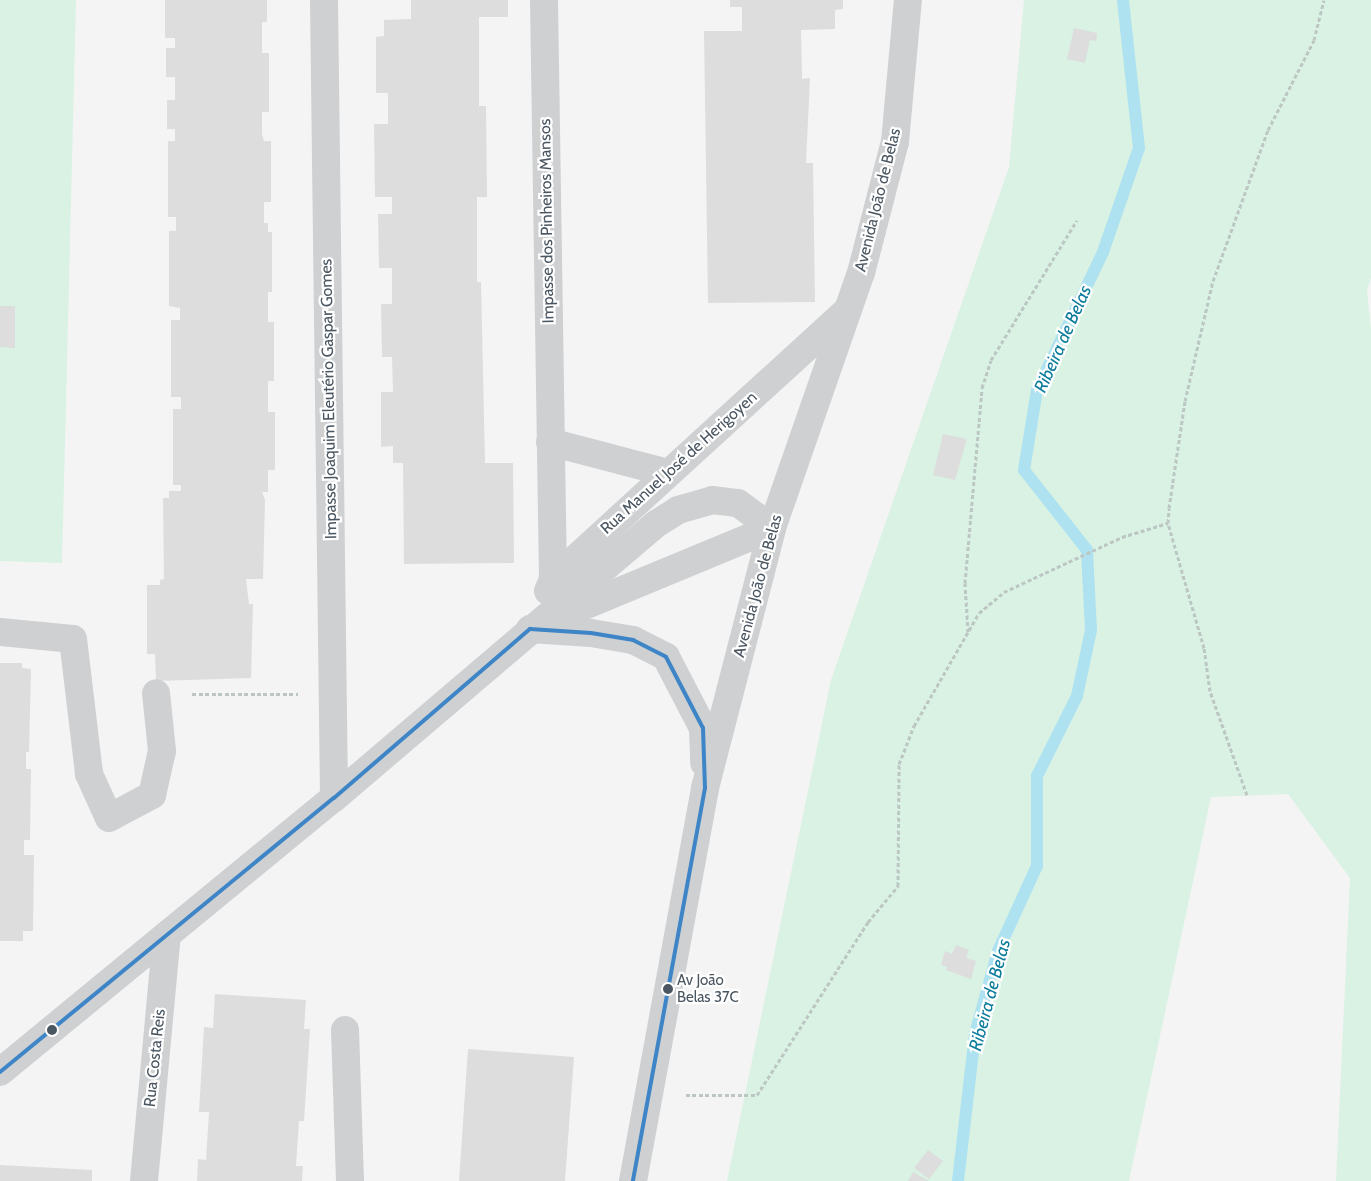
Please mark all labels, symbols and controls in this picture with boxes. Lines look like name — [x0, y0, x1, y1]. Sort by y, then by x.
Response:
street label: Impasse dos Pinheiros Mansos — [536, 119, 558, 323]
street label: Avenida João de Belas — [851, 126, 905, 274]
street label: Impasse Joaquim Eleutério Gaspar Gomes — [317, 259, 341, 539]
water label: Ribeira de Belas — [1030, 282, 1096, 396]
street label: Rua Manuel José de Herigoyen — [597, 388, 761, 538]
street label: Avenida João de Belas — [730, 513, 786, 659]
water label: Ribeira de Belas — [965, 937, 1015, 1053]
place label: Av João Belas 37C — [677, 971, 739, 1006]
marker: Av João Belas 37C — [663, 984, 673, 994]
street label: Rua Costa Reis — [140, 1008, 170, 1108]
unlabelled marker — [47, 1025, 57, 1035]

